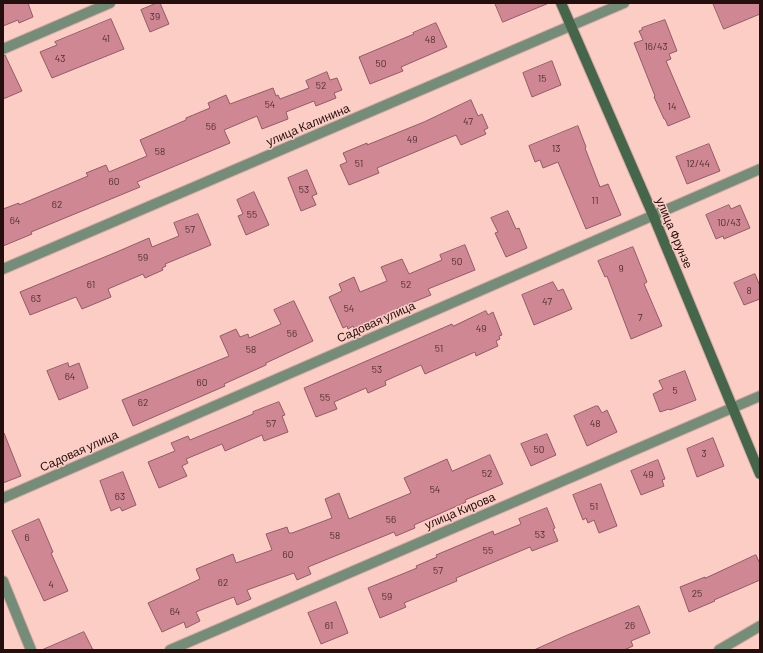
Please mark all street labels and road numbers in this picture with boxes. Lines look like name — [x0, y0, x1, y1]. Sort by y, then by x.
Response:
street label: улица Калинина — [264, 101, 352, 149]
street label: улица Фрунзе — [653, 195, 695, 271]
street label: Садовая улица — [335, 298, 417, 346]
street label: Садовая улица — [38, 427, 120, 475]
street label: улица Кирова — [423, 490, 497, 532]

